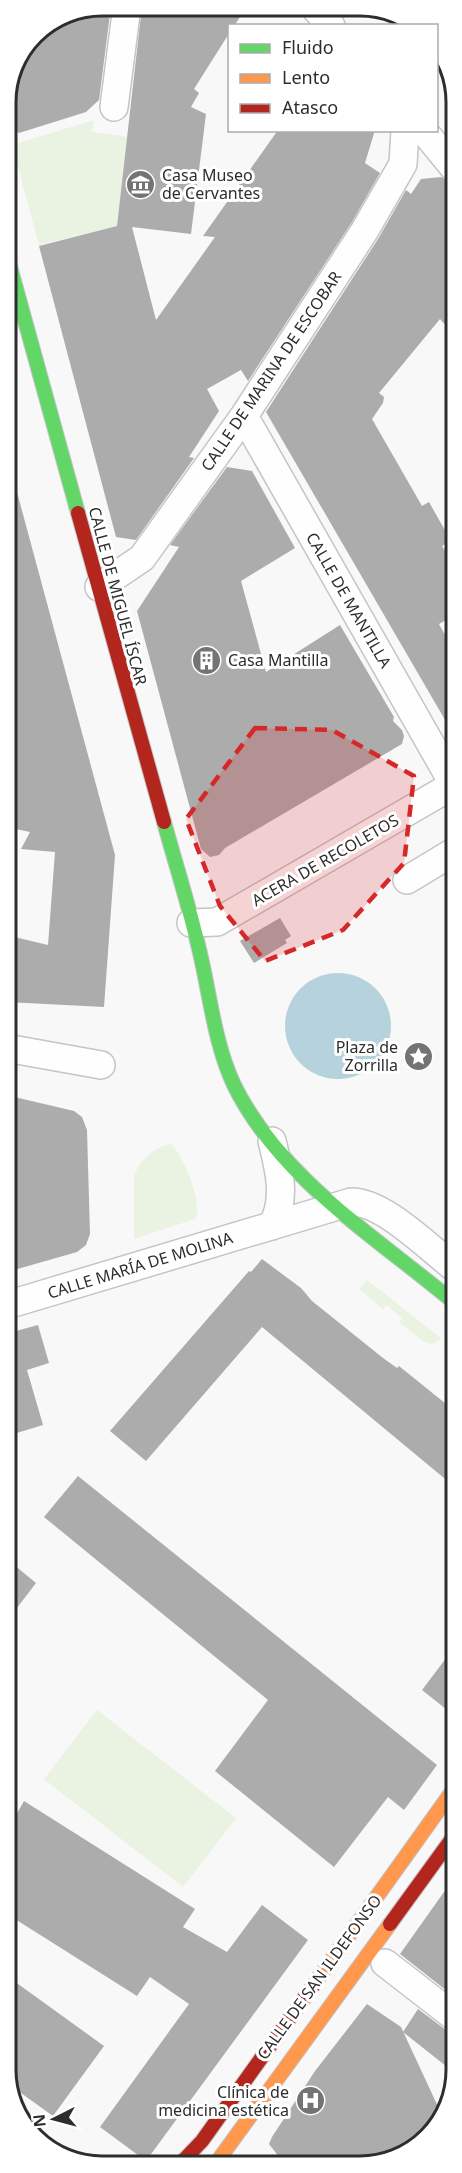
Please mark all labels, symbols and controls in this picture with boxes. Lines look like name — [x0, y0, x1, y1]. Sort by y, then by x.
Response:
legend — [228, 24, 438, 132]
text: Fluido — [282, 35, 334, 59]
text: Lento — [282, 65, 330, 89]
text: Atasco — [282, 95, 338, 119]
place label: Casa Museo de Cervantes — [162, 164, 260, 204]
museum icon: Casa Museo de Cervantes — [125, 168, 157, 200]
street label: CALLE DE MARINA DE ESCOBAR — [196, 267, 346, 475]
street label: CALLE DE MIGUEL ÍSCAR — [84, 504, 152, 688]
street label: CALLE DE MANTILLA — [301, 528, 397, 672]
building icon: Casa Mantilla — [191, 644, 223, 676]
place label: Casa Mantilla — [228, 649, 328, 671]
street label: ACERA DE RECOLETOS — [248, 809, 403, 911]
place label: Plaza de Zorrilla — [336, 1036, 398, 1076]
place icon: Plaza de Zorrilla — [403, 1040, 435, 1072]
street label: CALLE MARÍA DE MOLINA — [45, 1226, 236, 1304]
street label: CALLE DE SAN ILDEFONSO — [252, 1890, 386, 2064]
place label: Clínica de medicina estética — [158, 2081, 289, 2121]
hospital icon: Clínica de medicina estética — [294, 2085, 326, 2117]
north arrow — [24, 2089, 84, 2149]
text: N — [27, 2113, 51, 2128]

